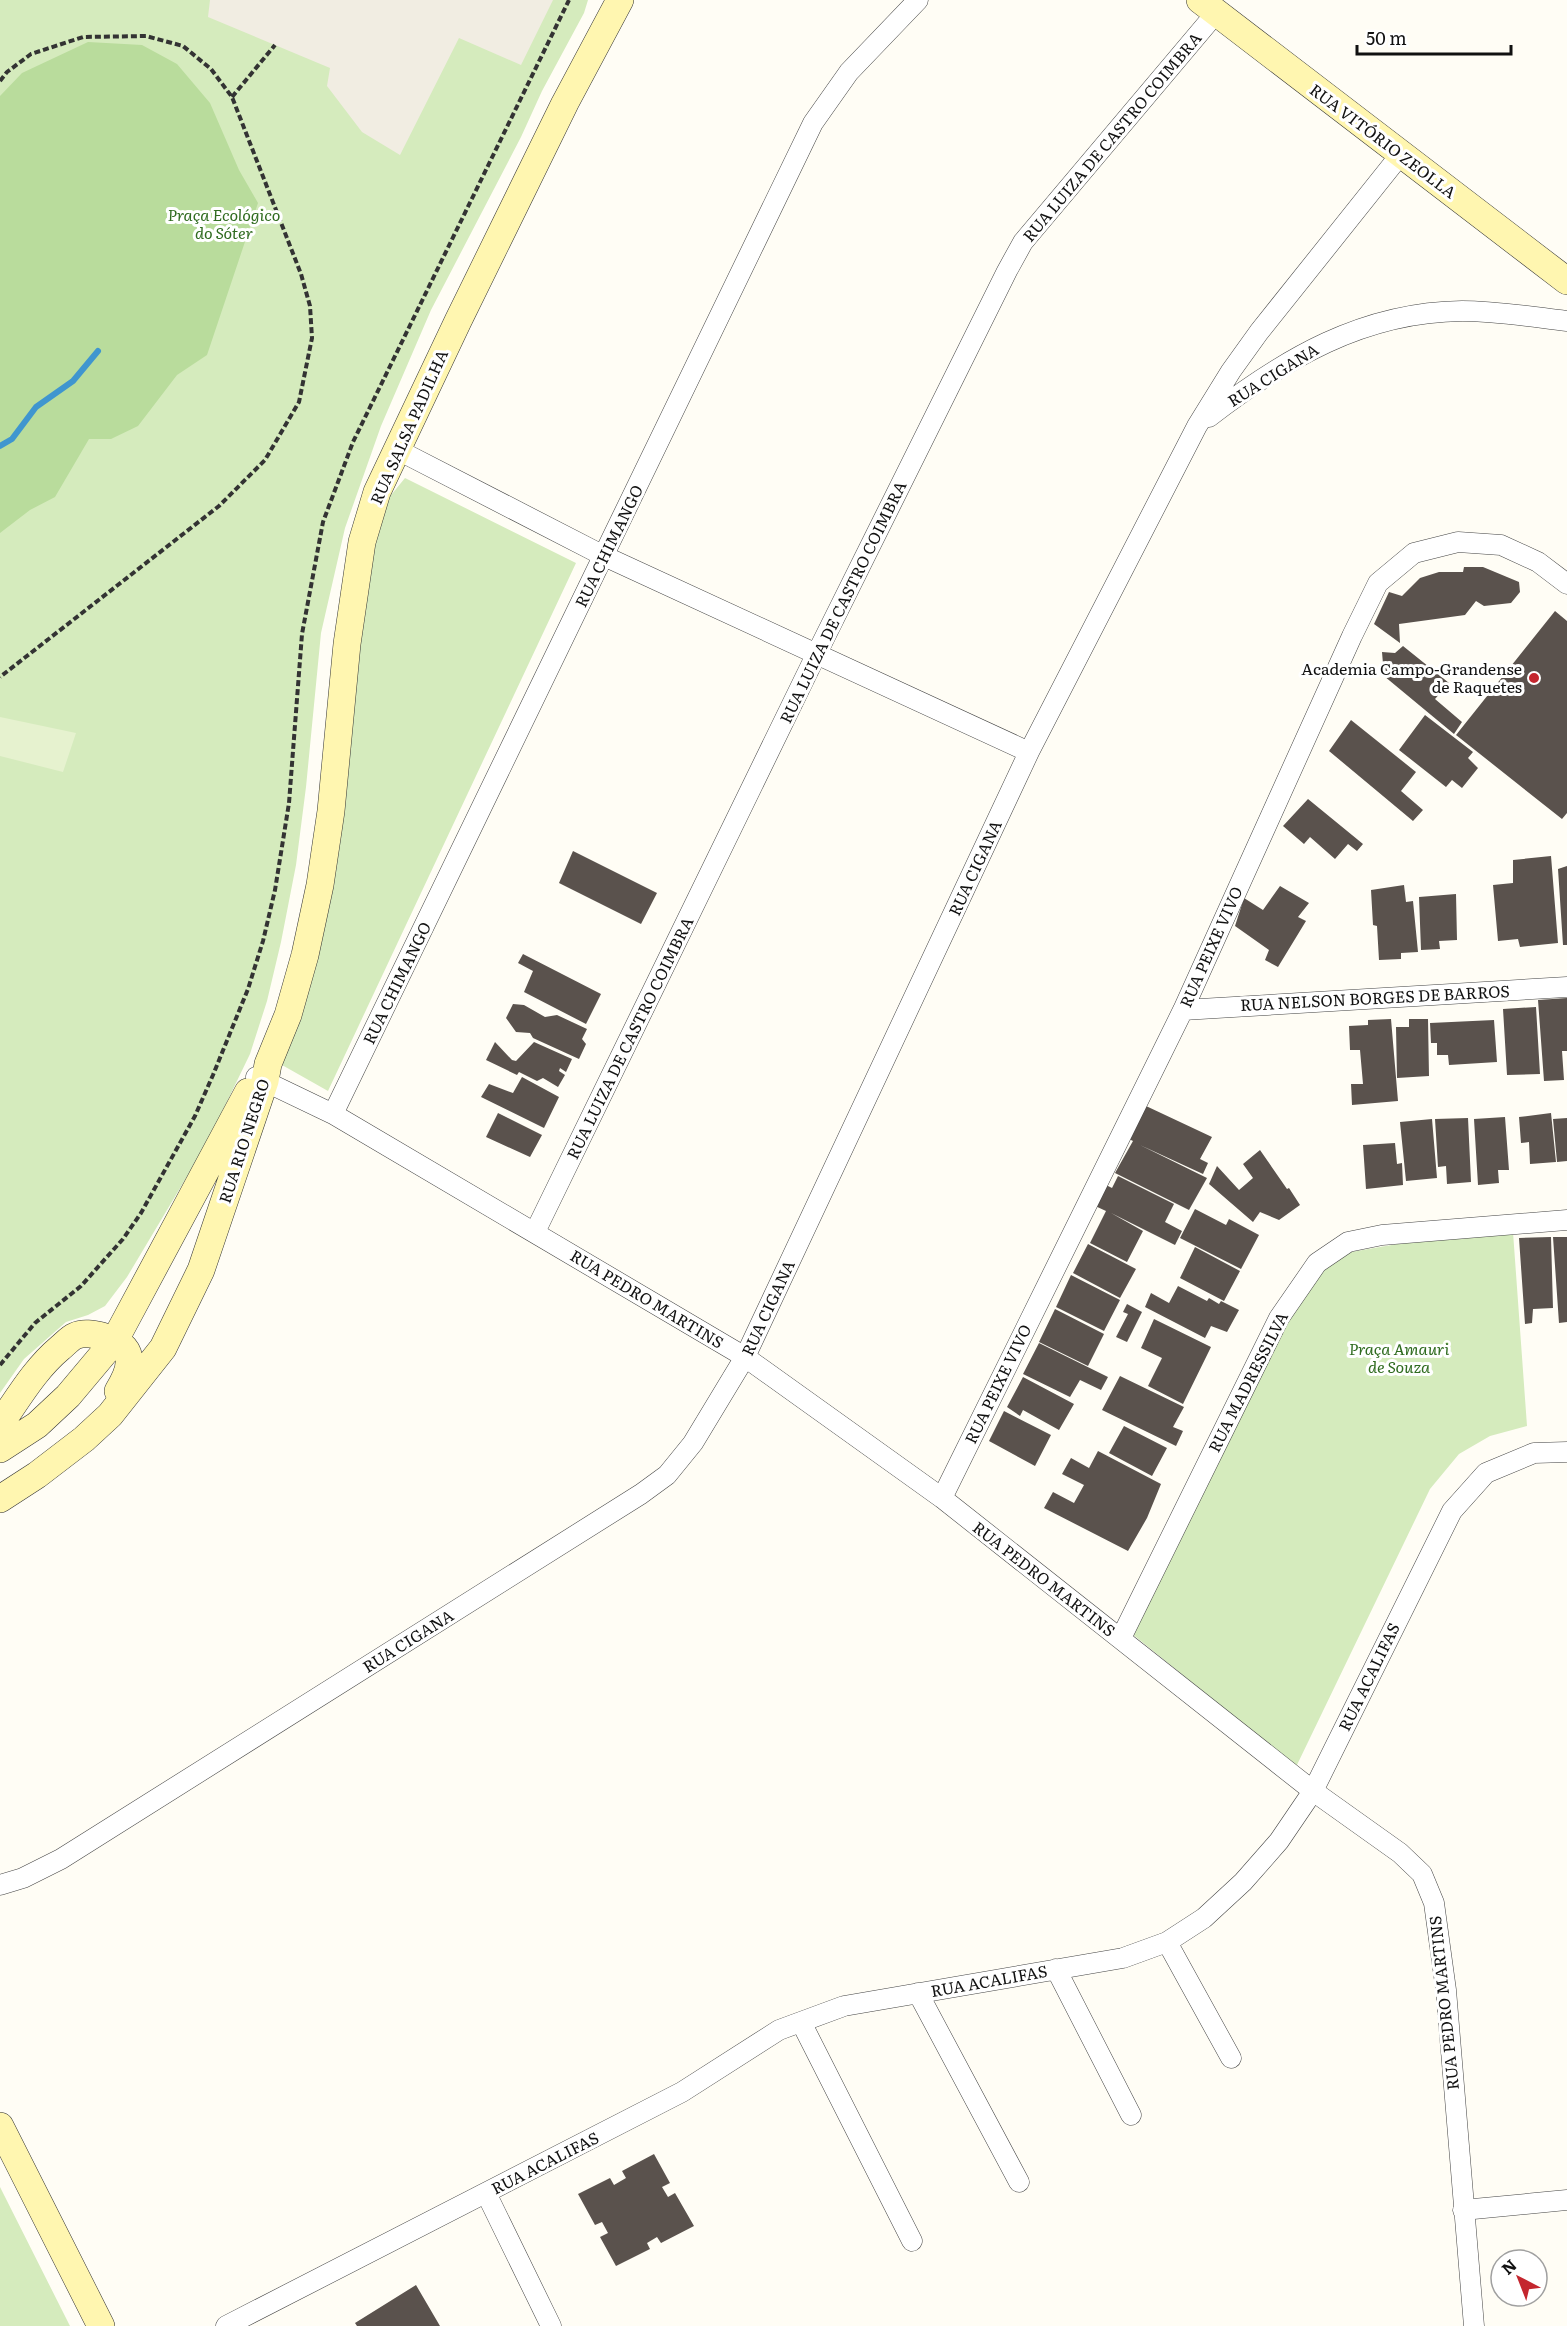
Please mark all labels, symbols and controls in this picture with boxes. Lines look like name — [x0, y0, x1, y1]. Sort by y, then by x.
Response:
scale bar — [1357, 18, 1512, 56]
text: 50 m — [1366, 24, 1407, 51]
street label: RUA LUIZA DE CASTRO COIMBRA — [1016, 26, 1206, 246]
street label: RUA VITÓRIO ZEOLLA — [1305, 77, 1462, 204]
park label: Praça Ecológico do Sóter — [168, 202, 280, 244]
street label: RUA CIGANA — [1222, 337, 1323, 412]
street label: RUA SALSA PADILHA — [363, 345, 453, 508]
street label: RUA LUIZA DE CASTRO COIMBRA — [773, 476, 912, 727]
street label: RUA CHIMANGO — [568, 480, 648, 611]
place label: Academia Campo-Grandense de Raquetes — [1301, 656, 1522, 698]
marker: Academia Campo-Grandense de Raquetes — [1527, 671, 1541, 685]
street label: RUA CIGANA — [941, 816, 1007, 919]
street label: RUA PEIXE VIVO — [1173, 882, 1248, 1011]
street label: RUA LUIZA DE CASTRO COIMBRA — [560, 912, 699, 1163]
street label: RUA CHIMANGO — [356, 917, 436, 1048]
street label: RUA NELSON BORGES DE BARROS — [1239, 978, 1510, 1016]
street label: RUA RIO NEGRO — [212, 1075, 274, 1206]
street label: RUA PEDRO MARTINS — [566, 1243, 729, 1354]
street label: RUA CIGANA — [734, 1256, 800, 1359]
street label: RUA MADRESSILVA — [1201, 1307, 1293, 1456]
street label: RUA PEIXE VIVO — [958, 1320, 1036, 1447]
park label: Praça Amauri de Souza — [1349, 1336, 1450, 1378]
street label: RUA PEDRO MARTINS — [968, 1515, 1121, 1642]
street label: RUA CIGANA — [357, 1603, 458, 1678]
street label: RUA ACALIFAS — [1331, 1618, 1405, 1735]
street label: RUA PEDRO MARTINS — [1422, 1915, 1464, 2091]
street label: RUA ACALIFAS — [929, 1958, 1049, 2002]
street label: RUA ACALIFAS — [487, 2125, 603, 2200]
north arrow — [1489, 2248, 1549, 2308]
text: N — [1495, 2253, 1521, 2280]

